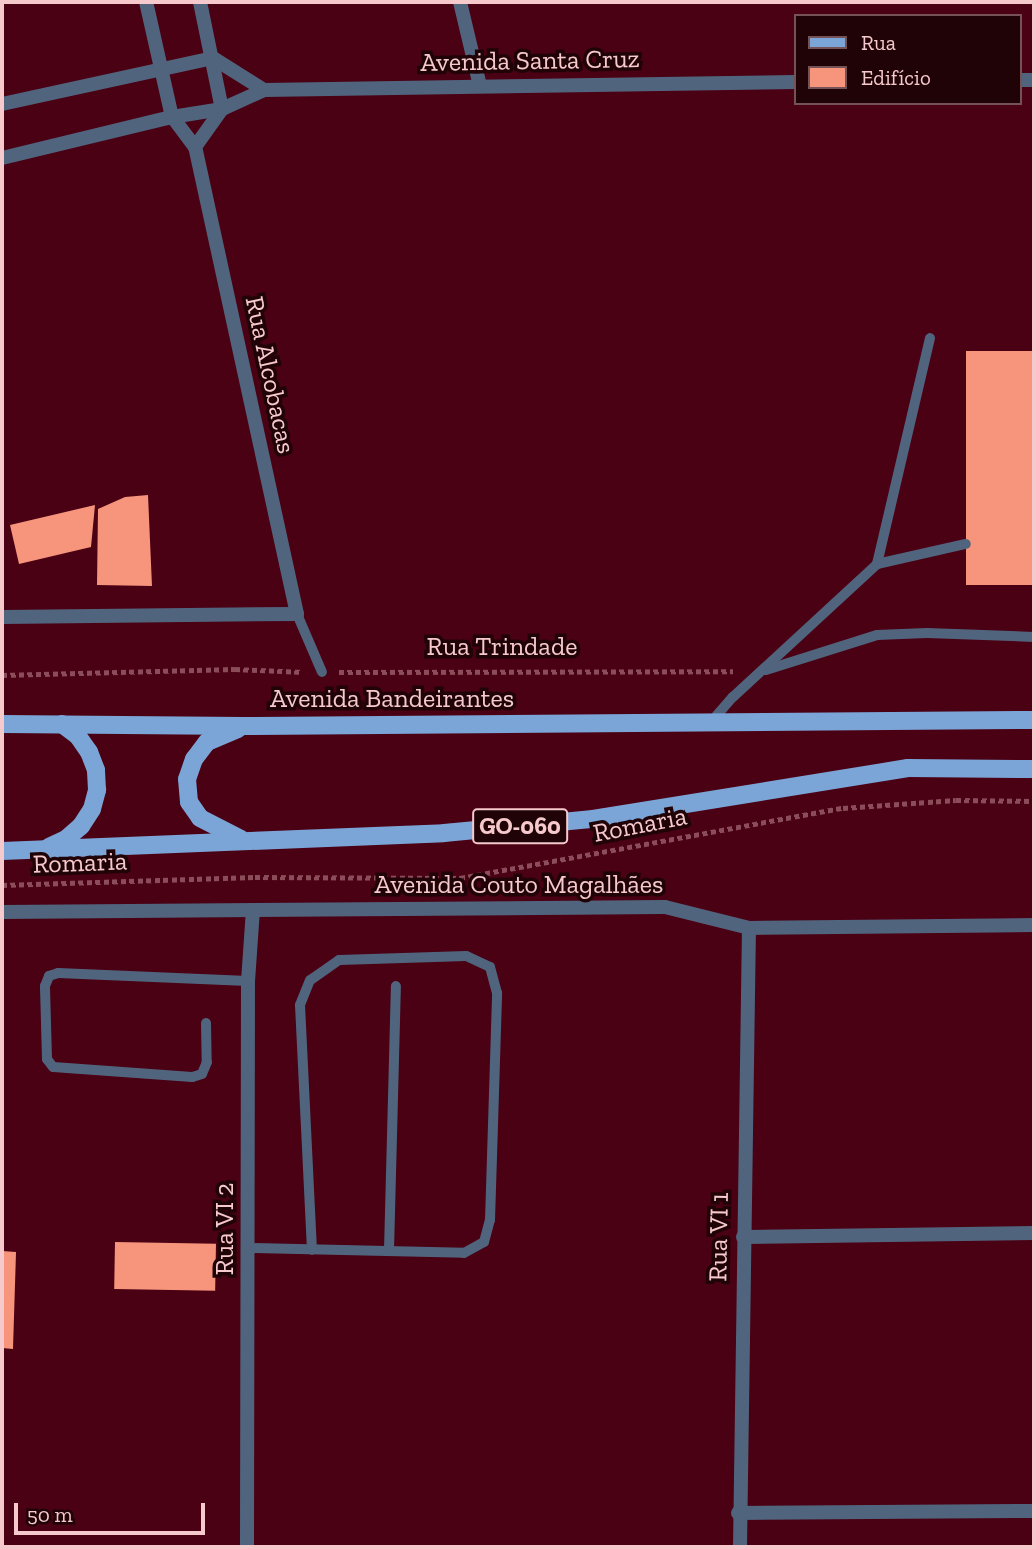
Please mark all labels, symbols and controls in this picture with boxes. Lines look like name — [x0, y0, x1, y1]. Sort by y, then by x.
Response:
legend — [794, 14, 1022, 105]
text: Rua — [861, 30, 896, 55]
street label: Avenida Santa Cruz — [420, 43, 640, 79]
text: Edifício — [861, 65, 931, 90]
street label: Rua Alcobacas — [238, 293, 302, 457]
street label: Rua Trindade — [426, 631, 578, 663]
street label: Avenida Bandeirantes — [270, 683, 514, 715]
street label: Romaria — [590, 801, 690, 849]
road number: GO-060 — [471, 806, 569, 846]
street label: Romaria — [32, 846, 128, 880]
street label: Avenida Couto Magalhães — [375, 869, 663, 901]
street label: Rua VI 2 — [209, 1182, 241, 1276]
street label: Rua VI 1 — [703, 1192, 735, 1282]
scale bar — [18, 1490, 208, 1534]
text: 50 m — [27, 1502, 73, 1527]

